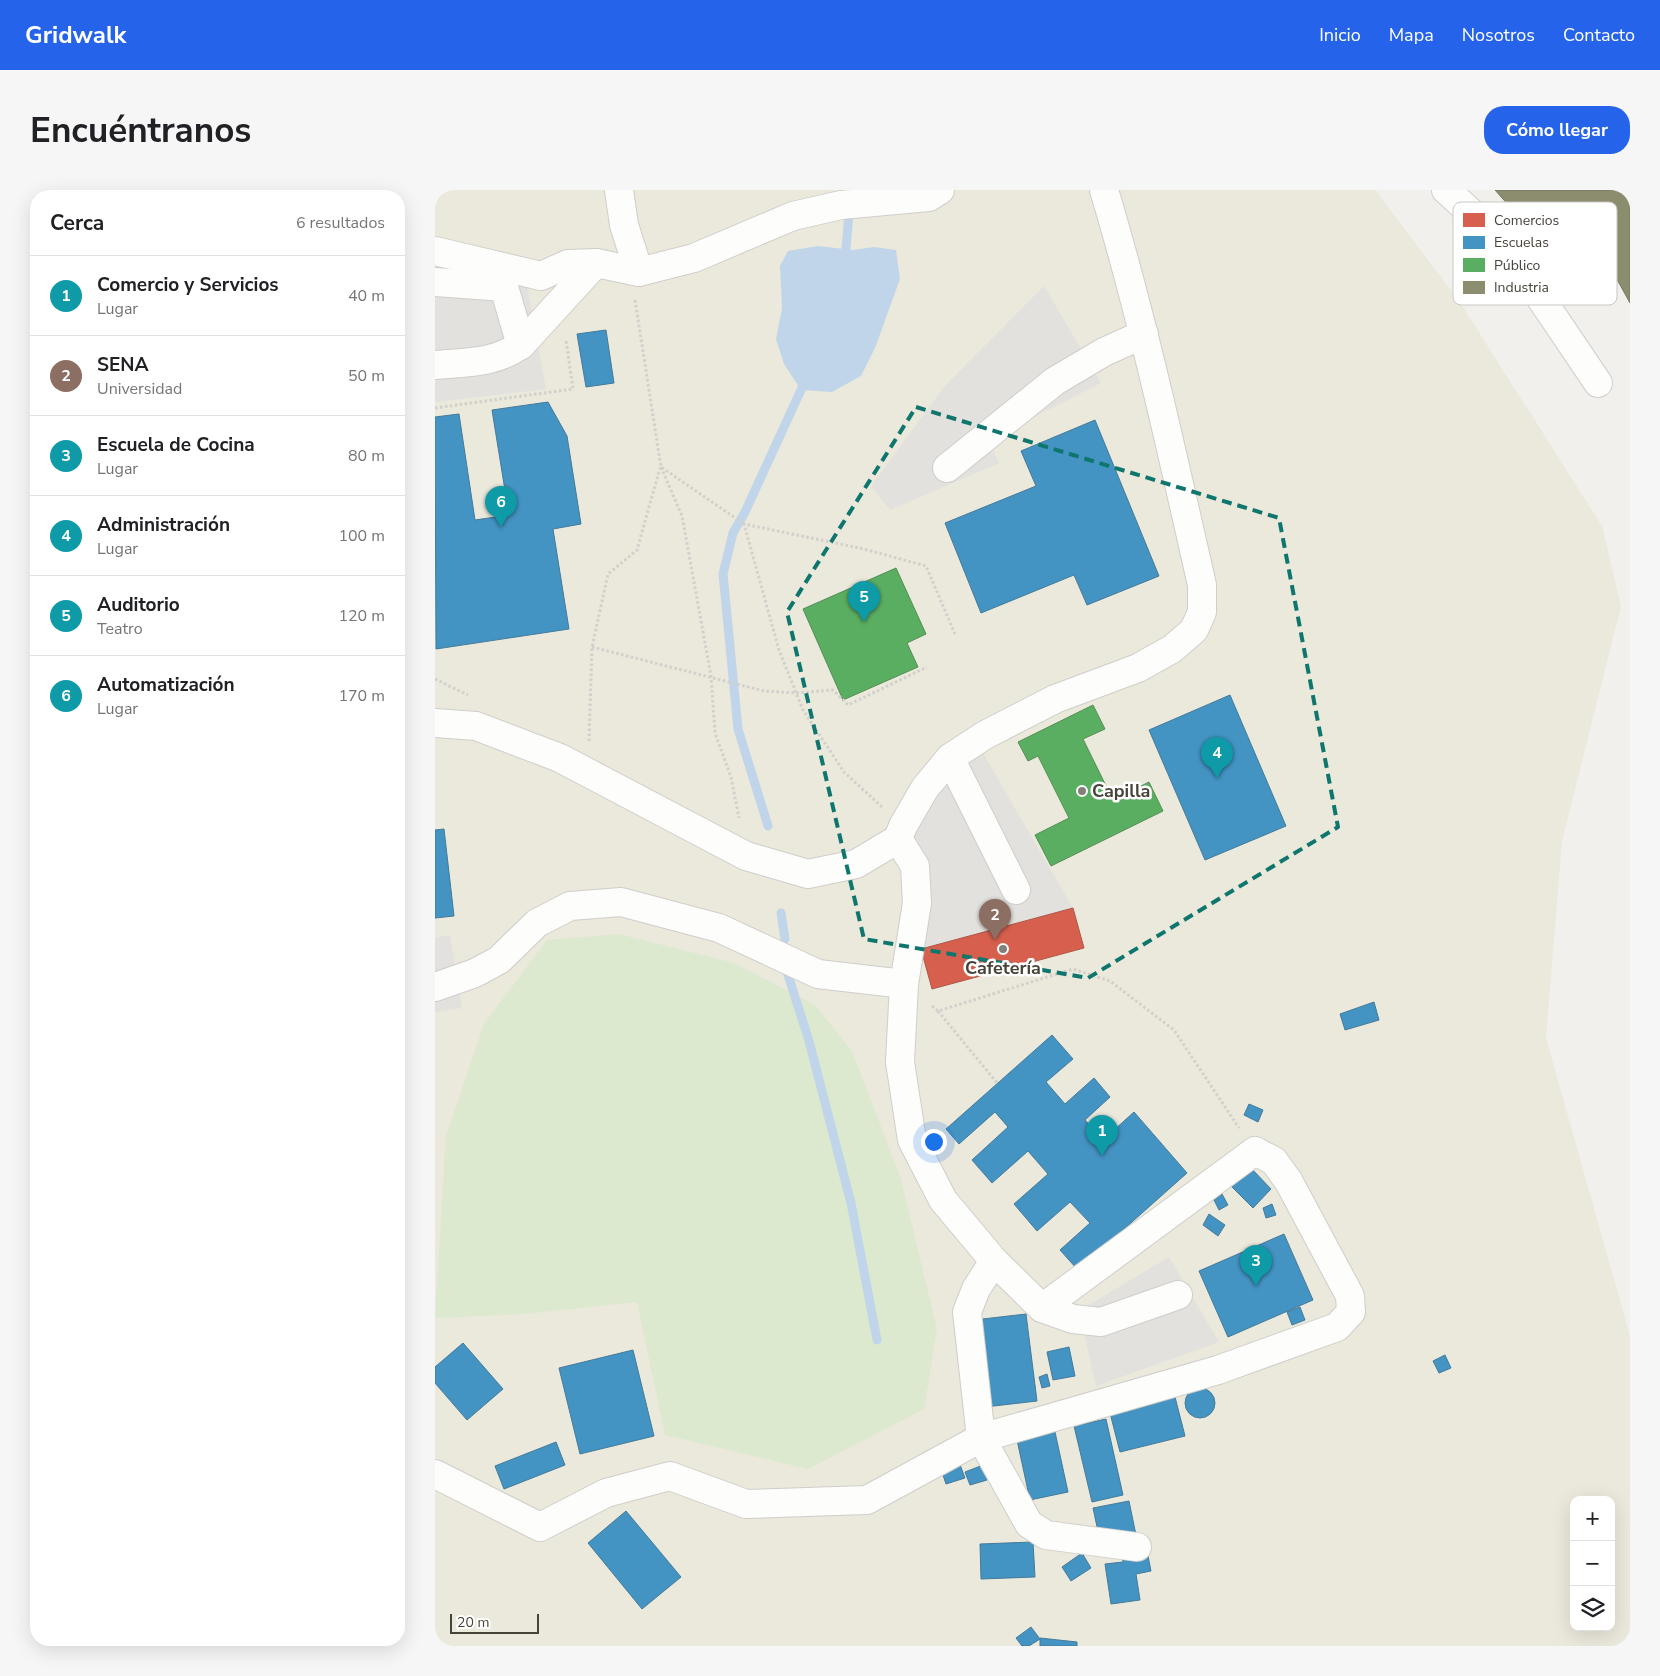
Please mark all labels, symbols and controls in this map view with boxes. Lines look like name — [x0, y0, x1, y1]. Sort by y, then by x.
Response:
text: Gridwalk — [25, 19, 126, 51]
text: Inicio — [1319, 23, 1361, 47]
text: Mapa — [1389, 23, 1434, 47]
text: Nosotros — [1462, 23, 1535, 47]
text: Contacto — [1563, 23, 1635, 47]
button: Cómo llegar — [1484, 106, 1630, 154]
text: Encuéntranos — [30, 107, 251, 154]
legend — [1453, 202, 1617, 305]
text: Cerca — [50, 209, 104, 237]
text: Comercios — [1494, 211, 1560, 230]
text: 6 resultados — [296, 212, 385, 234]
text: Escuelas — [1494, 233, 1549, 252]
text: Público — [1494, 256, 1541, 275]
text: Comercio y Servicios — [97, 272, 279, 298]
text: Industria — [1494, 278, 1549, 297]
text: 1 — [61, 285, 71, 307]
text: 40 m — [348, 285, 385, 307]
text: Lugar — [97, 298, 138, 320]
text: SENA — [97, 352, 149, 378]
text: 2 — [61, 365, 71, 387]
text: 50 m — [348, 365, 385, 387]
text: Universidad — [97, 378, 182, 400]
text: Escuela de Cocina — [97, 432, 255, 458]
text: 3 — [61, 445, 71, 467]
text: 80 m — [348, 445, 385, 467]
text: Lugar — [97, 458, 138, 480]
pin: 6 — [485, 486, 517, 527]
text: Administración — [97, 512, 230, 538]
text: 4 — [61, 525, 71, 547]
text: 100 m — [338, 525, 385, 547]
text: Lugar — [97, 538, 138, 560]
pin: 5 — [848, 581, 880, 622]
text: Auditorio — [97, 592, 180, 618]
text: 5 — [61, 605, 71, 627]
text: 120 m — [338, 605, 385, 627]
text: Teatro — [97, 618, 143, 640]
text: Automatización — [97, 672, 235, 698]
text: 6 — [61, 685, 71, 707]
text: 170 m — [338, 685, 385, 707]
text: Lugar — [97, 698, 138, 720]
pin: 4 — [1201, 737, 1233, 778]
place label: Capilla — [1092, 779, 1150, 803]
marker: Capilla — [1076, 785, 1088, 797]
pin: 2 — [979, 899, 1011, 940]
marker: Cafetería — [997, 943, 1009, 955]
place label: Cafetería — [965, 956, 1041, 980]
pin: 1 — [1086, 1115, 1118, 1156]
your location — [921, 1129, 947, 1155]
pin: 3 — [1240, 1245, 1272, 1286]
map controls — [1570, 1496, 1615, 1631]
button: + — [1570, 1496, 1615, 1541]
button: − — [1570, 1541, 1615, 1586]
button: layers — [1570, 1586, 1615, 1631]
scale bar — [450, 1611, 539, 1634]
text: 20 m — [457, 1613, 489, 1632]

